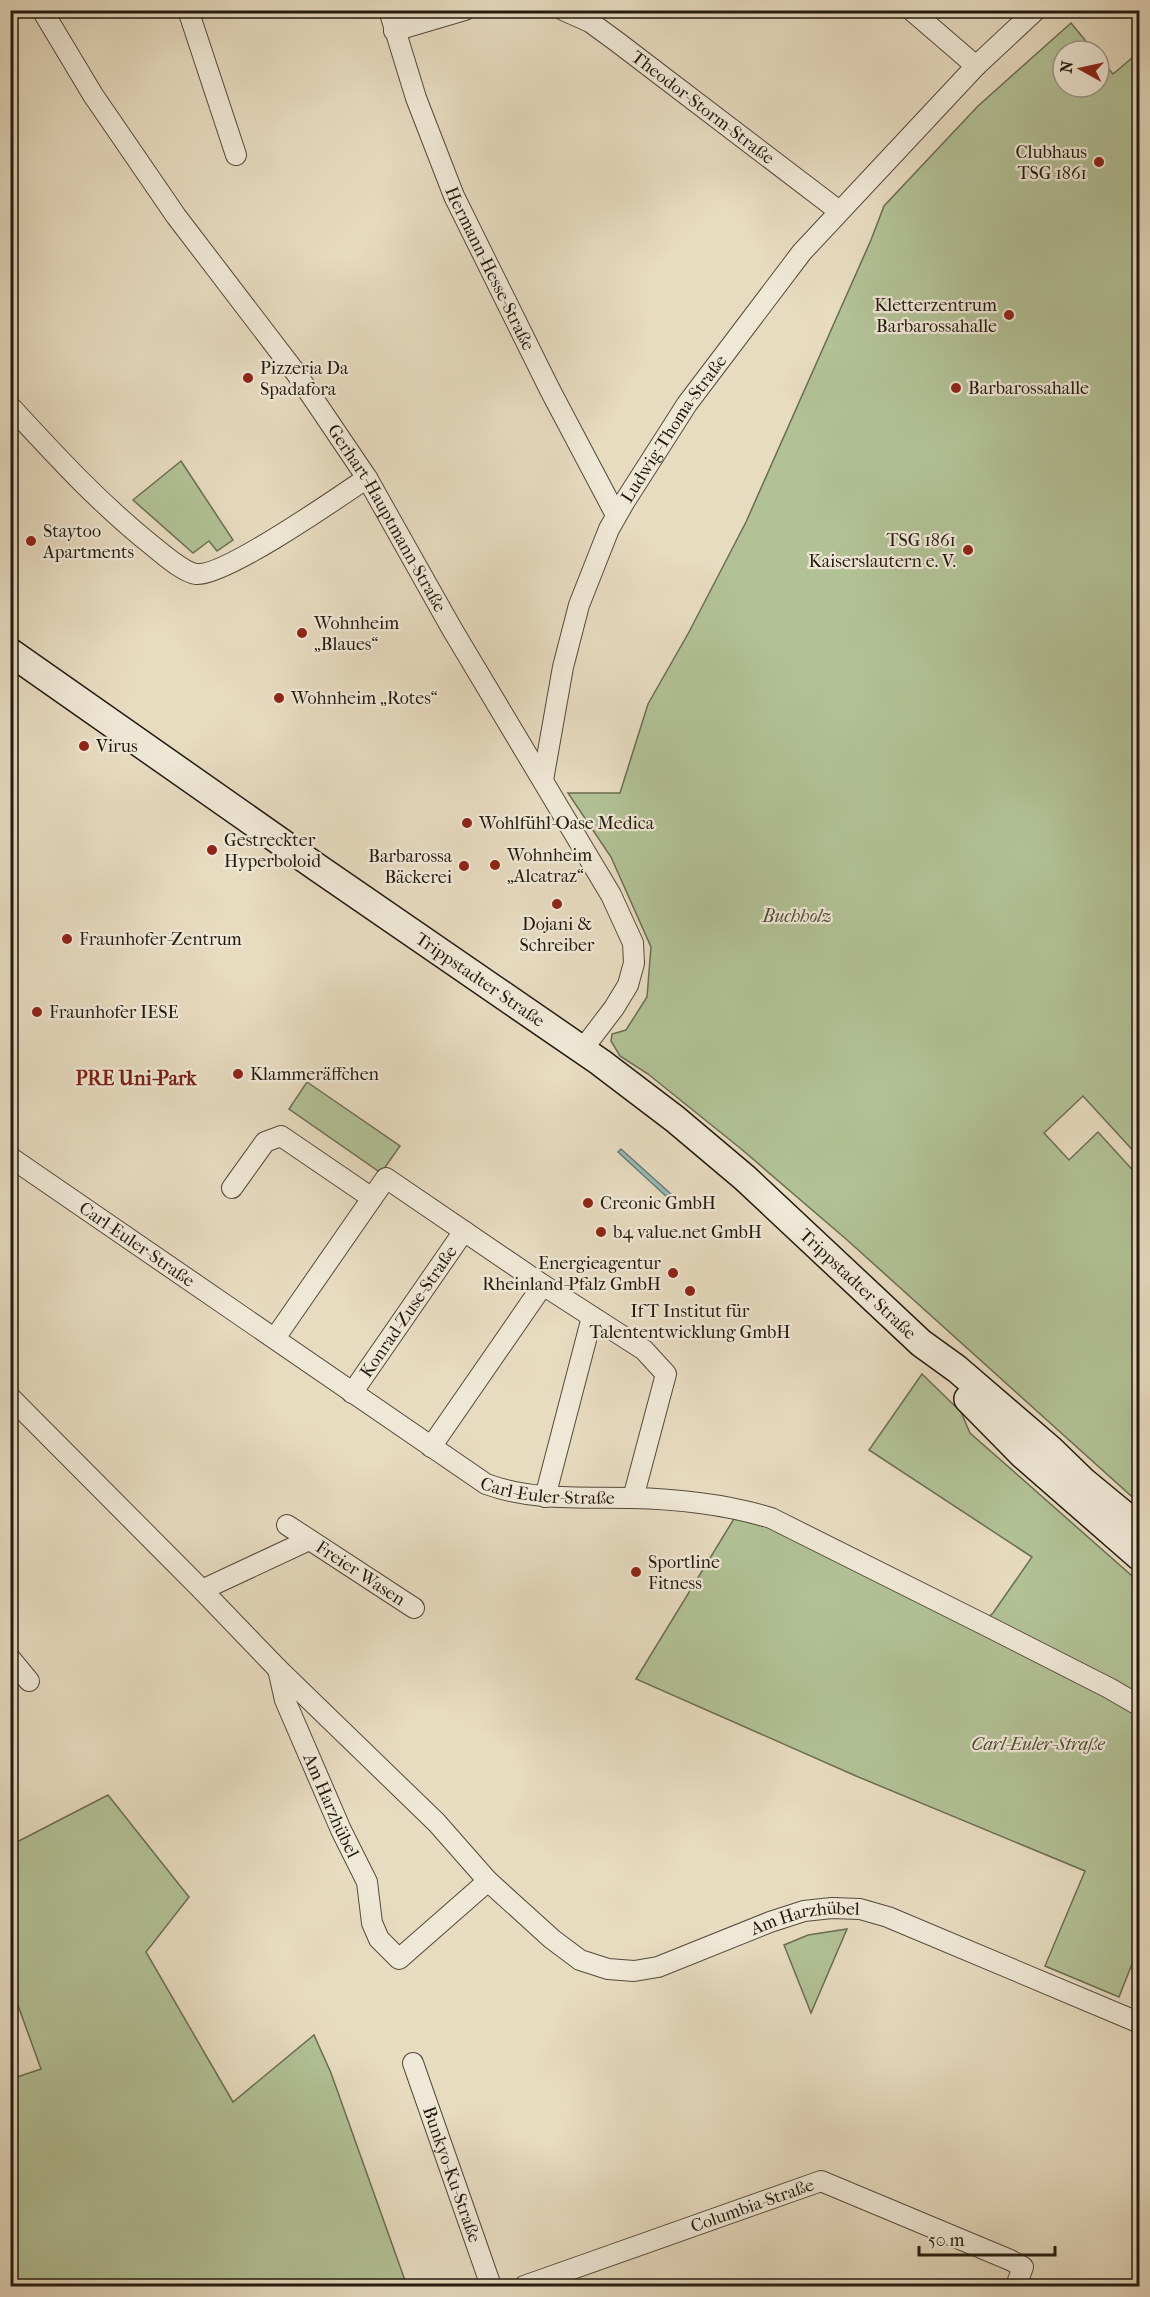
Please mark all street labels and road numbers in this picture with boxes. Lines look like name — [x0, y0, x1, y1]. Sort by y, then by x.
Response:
street label: Theodor-Storm-Straße — [627, 46, 779, 168]
street label: Hermann-Hesse-Straße — [441, 184, 539, 354]
street label: Ludwig-Thoma-Straße — [616, 351, 731, 506]
street label: Gerhart-Hauptmann-Straße — [323, 420, 451, 616]
street label: Trippstadter Straße — [412, 928, 549, 1031]
street label: Carl-Euler-Straße — [75, 1197, 199, 1291]
street label: Trippstadter Straße — [795, 1224, 921, 1344]
street label: Konrad-Zuse-Straße — [355, 1241, 461, 1382]
street label: Carl-Euler-Straße — [478, 1472, 615, 1508]
street label: Freier Wasen — [312, 1536, 410, 1610]
street label: Am Harzhübel — [298, 1749, 364, 1861]
street label: Am Harzhübel — [746, 1897, 860, 1940]
street label: Bunkyo-Ku-Straße — [418, 2104, 485, 2245]
street label: Columbia-Straße — [688, 2174, 817, 2237]

